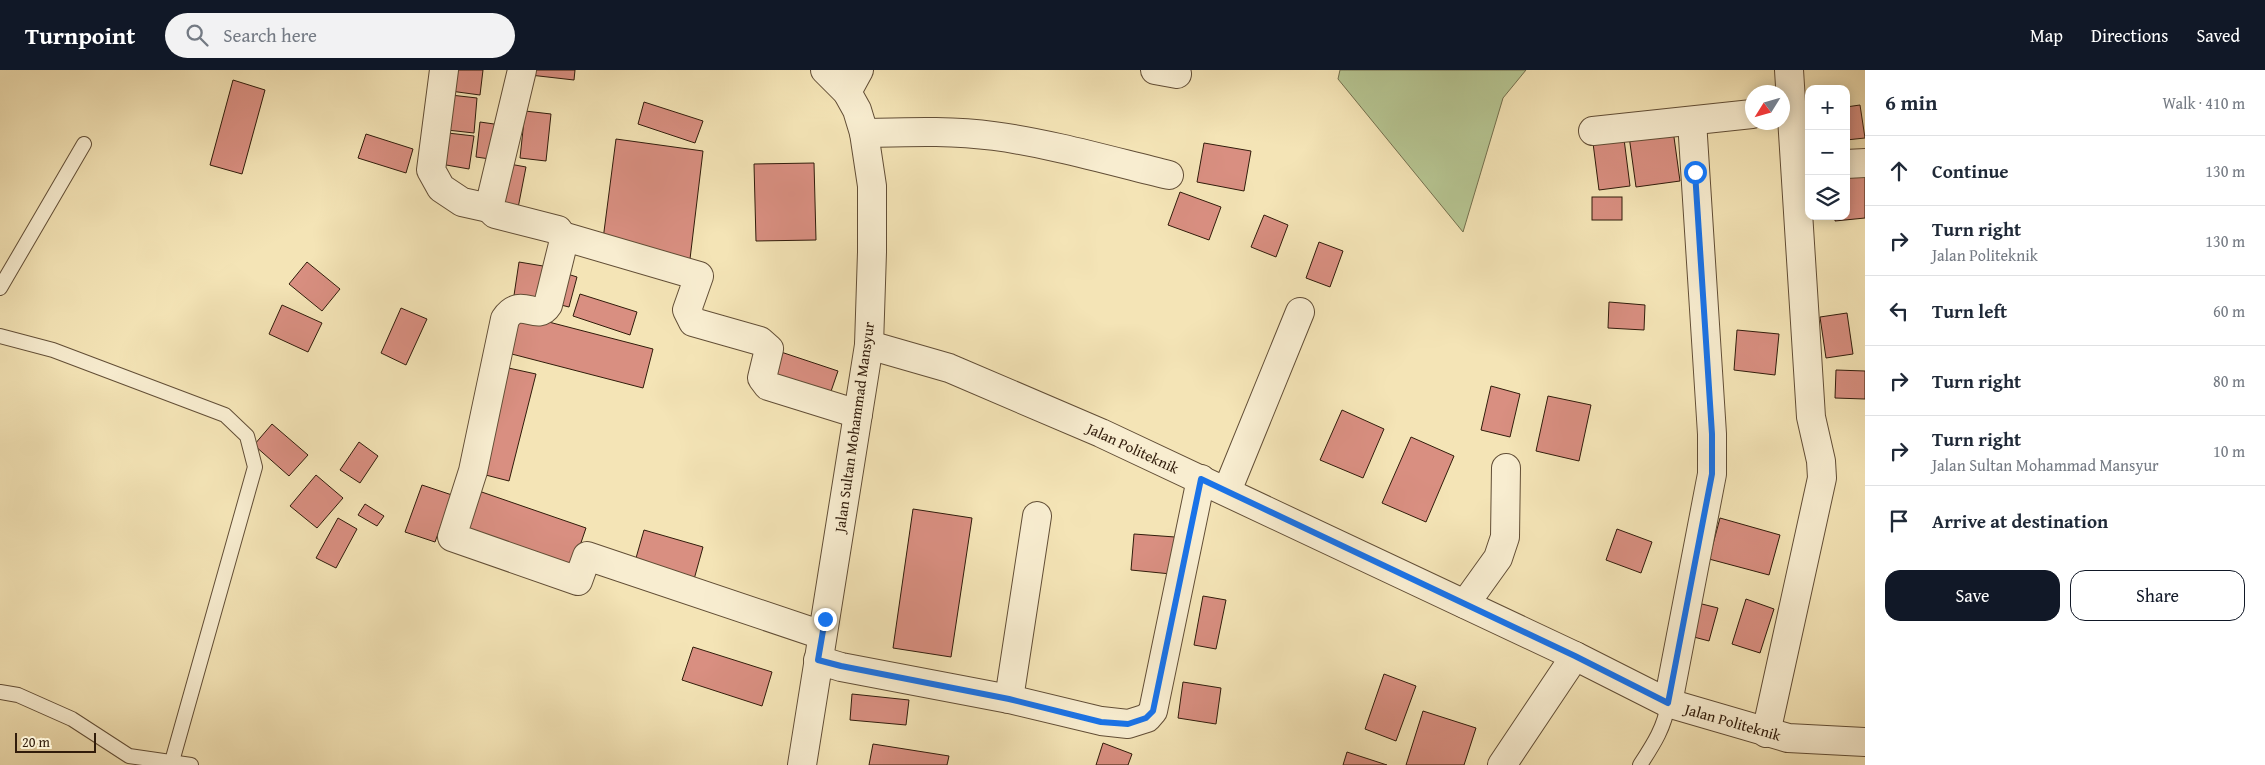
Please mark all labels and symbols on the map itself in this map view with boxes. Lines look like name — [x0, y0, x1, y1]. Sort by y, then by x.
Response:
north arrow — [1745, 85, 1790, 130]
route start — [1684, 161, 1707, 184]
street label: Jalan Sultan Mohammad Mansyur — [829, 320, 879, 536]
street label: Jalan Politeknik — [1082, 417, 1183, 479]
route end — [814, 608, 837, 631]
street label: Jalan Politeknik — [1681, 698, 1784, 746]
scale bar — [15, 730, 96, 753]

